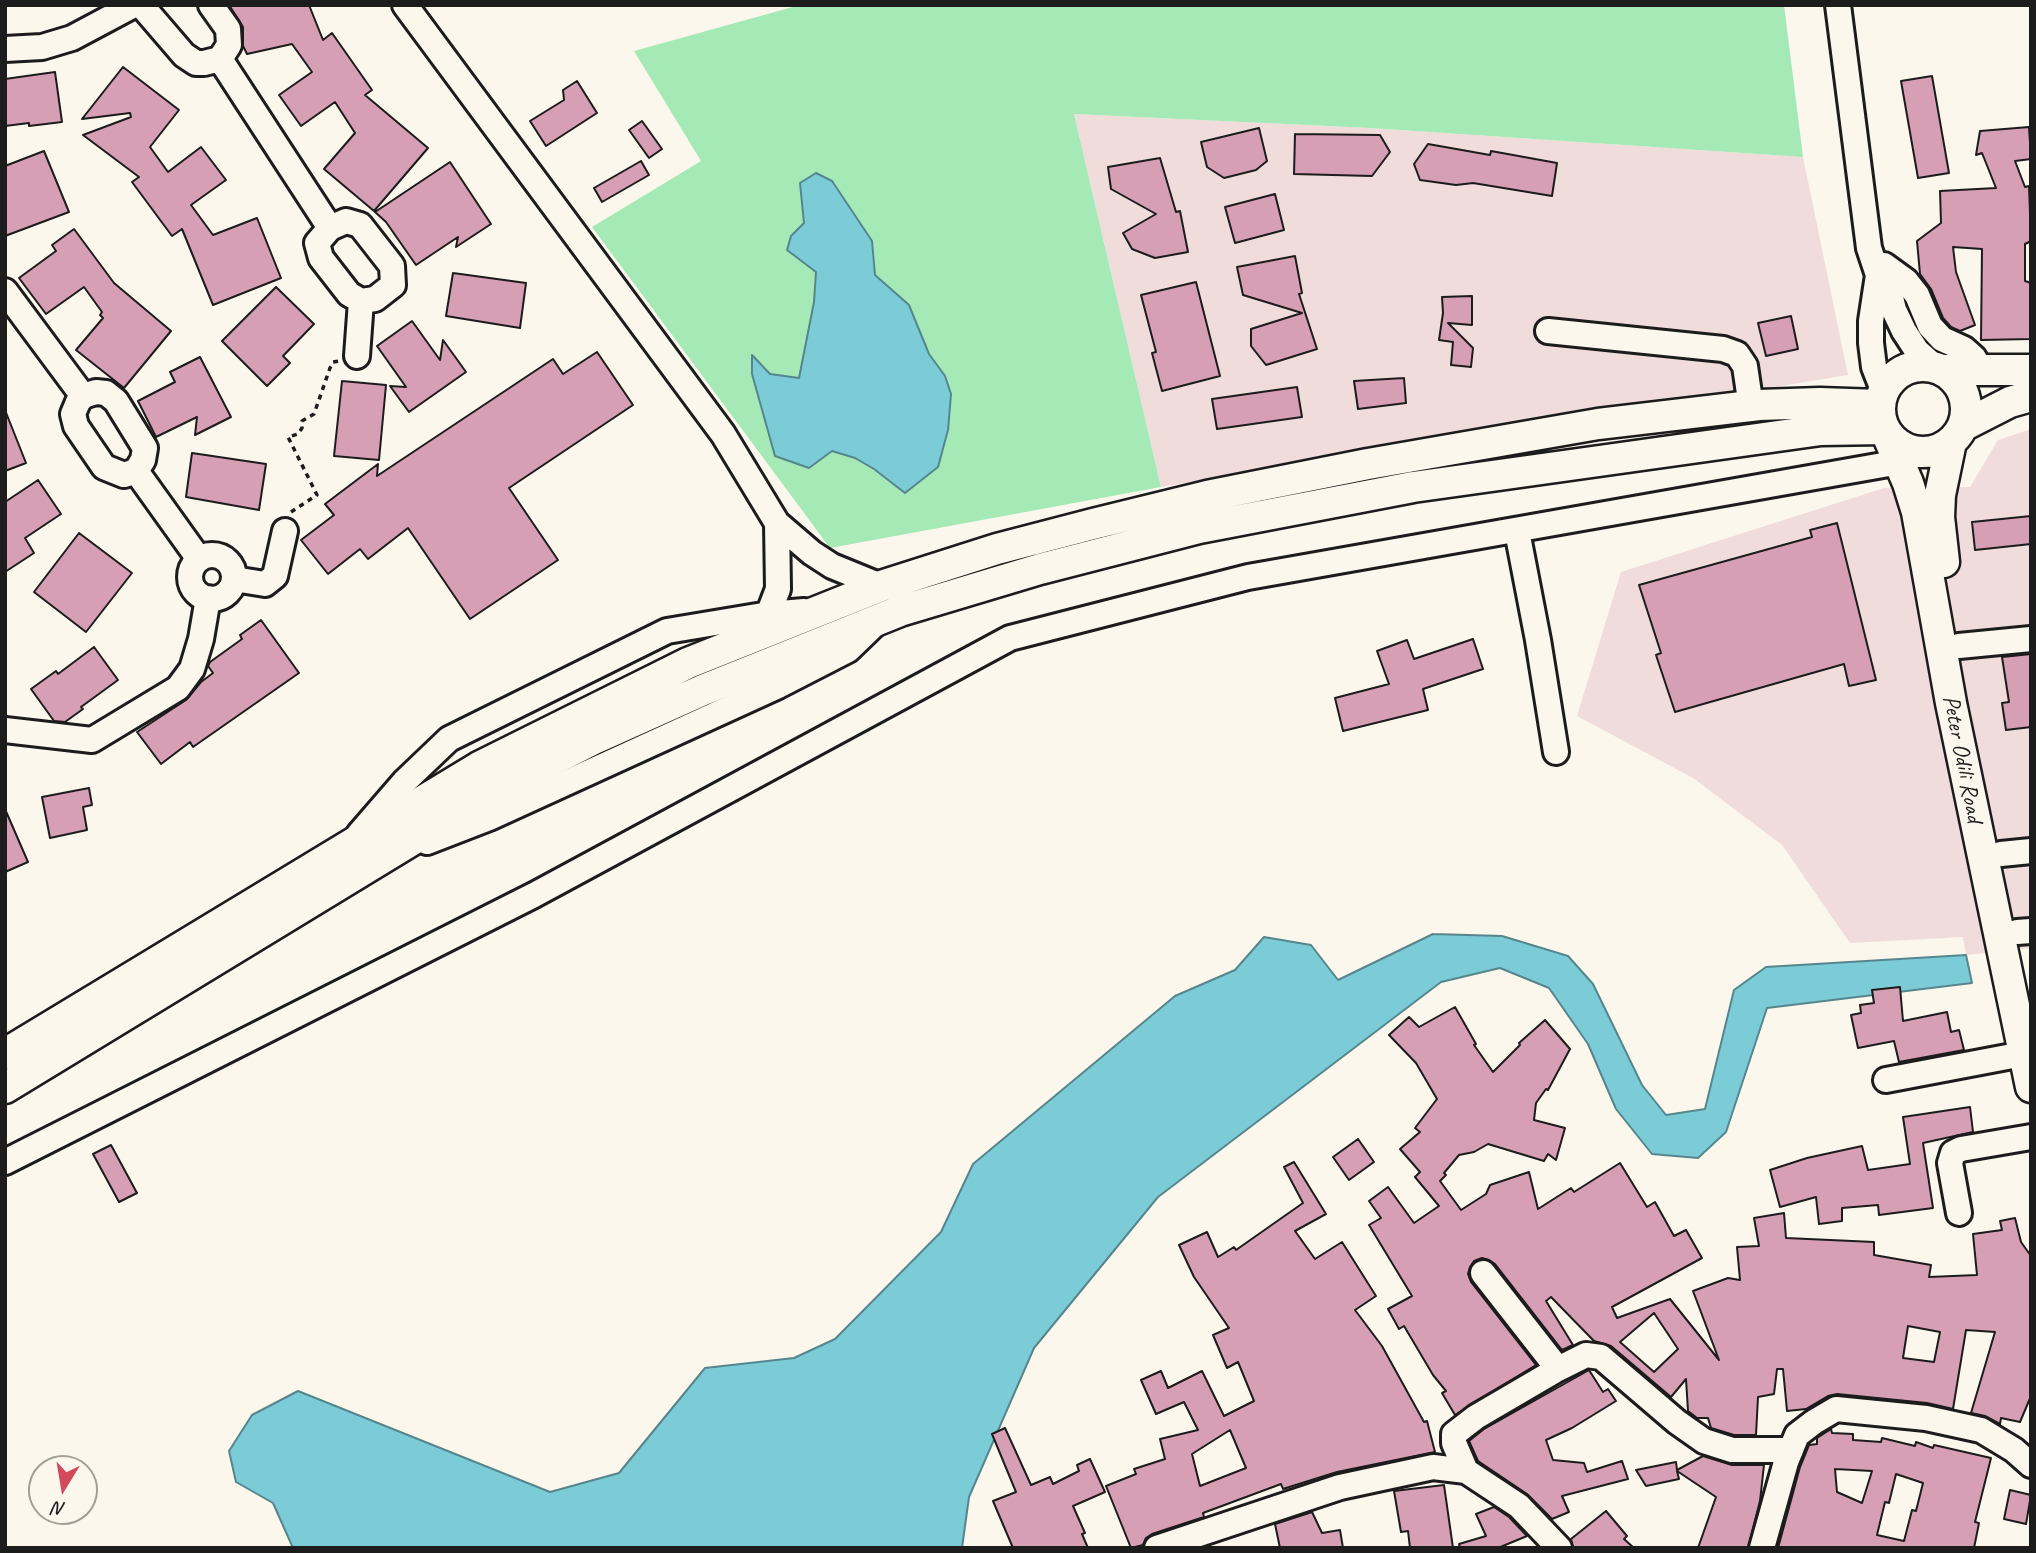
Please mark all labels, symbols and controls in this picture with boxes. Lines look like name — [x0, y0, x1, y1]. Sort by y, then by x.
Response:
street label: Peter Odili Road — [1936, 693, 1988, 825]
north arrow — [28, 1455, 98, 1525]
text: N — [51, 1496, 67, 1522]

